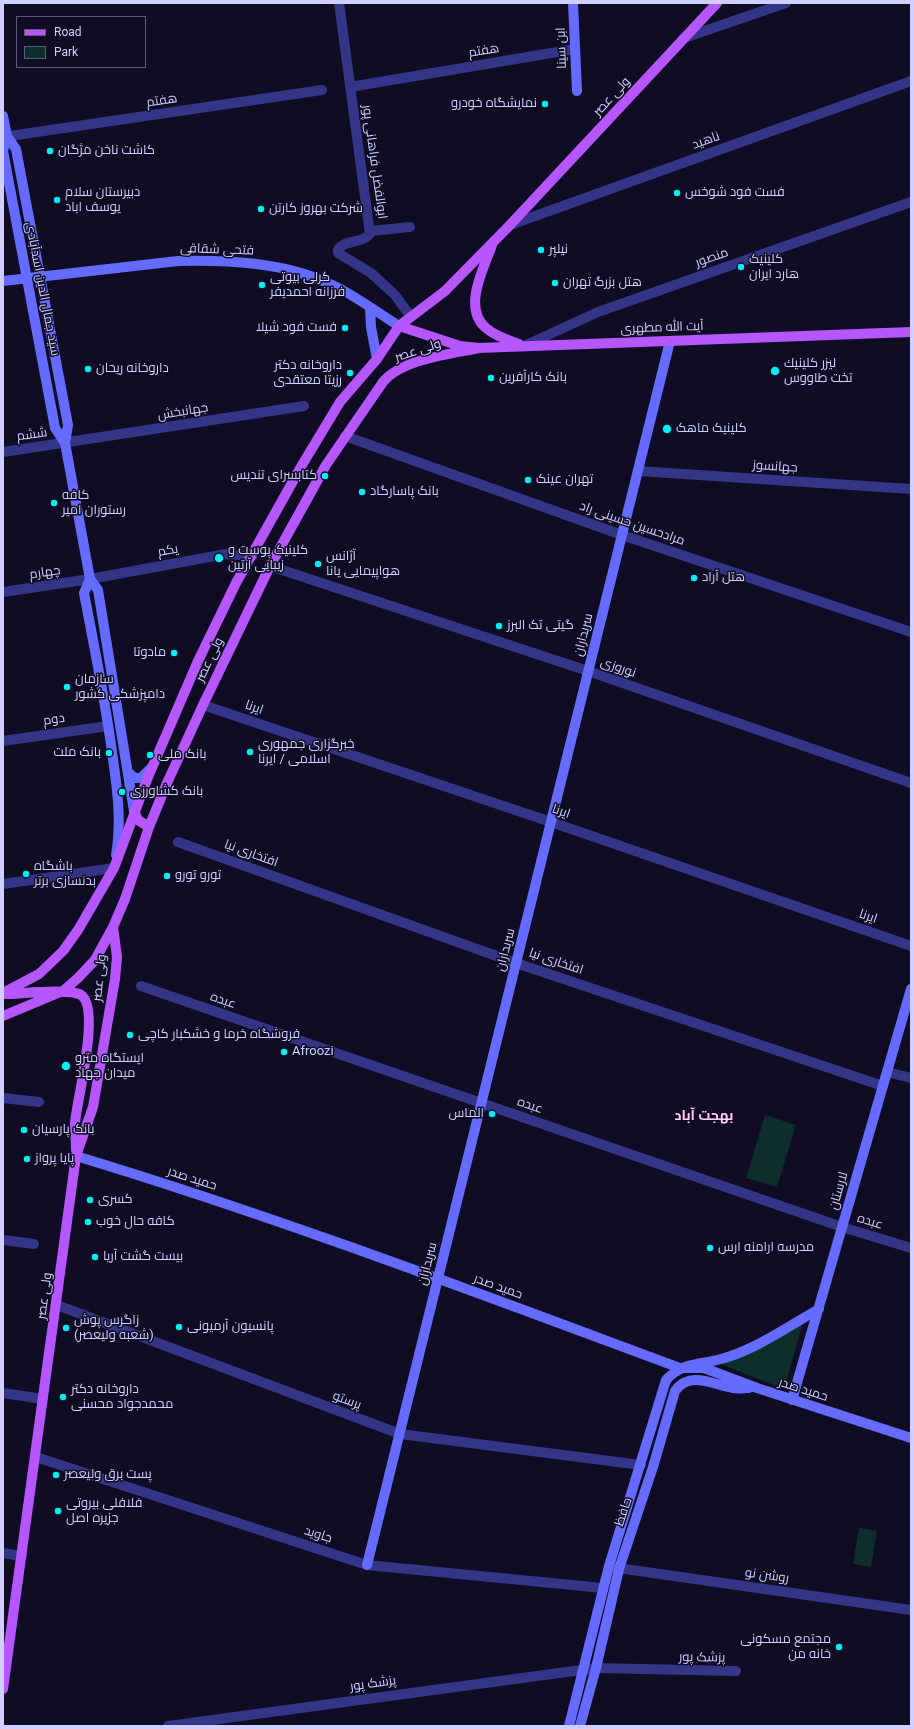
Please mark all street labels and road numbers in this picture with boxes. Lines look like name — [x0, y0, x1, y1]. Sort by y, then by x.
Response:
street label: ابن سینا — [553, 27, 571, 69]
street label: هفتم — [467, 41, 501, 61]
street label: ولی عصر — [590, 74, 634, 120]
street label: هفتم — [146, 91, 178, 111]
street label: ابوالفضل فراهانی پور — [358, 104, 390, 220]
street label: ناهید — [690, 129, 722, 153]
street label: سید جمال الدین اسدآبادی — [21, 221, 63, 357]
street label: فتحی شقاقی — [180, 241, 254, 259]
street label: منصور — [693, 245, 731, 271]
street label: آیت الله مطهری — [620, 319, 704, 337]
street label: ولی عصر — [393, 336, 443, 366]
street label: جهانبخش — [157, 400, 209, 424]
street label: ششم — [16, 425, 48, 445]
street label: جهانسوز — [752, 458, 798, 476]
street label: مرادحسین حسینی راد — [577, 499, 687, 549]
street label: یکم — [157, 542, 179, 560]
street label: چهارم — [28, 563, 62, 583]
street label: سربداران — [571, 612, 597, 658]
street label: ولی عصر — [193, 635, 227, 685]
street label: نوروزی — [598, 655, 638, 681]
street label: ايرنا — [243, 698, 265, 718]
street label: دوم — [42, 711, 66, 729]
street label: ايرنا — [550, 802, 572, 822]
street label: افتخاری نیا — [222, 837, 280, 871]
street label: ايرنا — [857, 907, 879, 927]
street label: سربداران — [493, 927, 519, 973]
street label: افتخاری نیا — [527, 945, 585, 979]
street label: ولی عصر — [90, 954, 110, 1002]
street label: عبده — [208, 989, 238, 1013]
street label: عبده — [515, 1094, 545, 1118]
street label: حمید صدر — [165, 1164, 219, 1194]
street label: لارستان — [826, 1170, 852, 1212]
street label: عبده — [855, 1211, 885, 1233]
street label: سربداران — [415, 1241, 441, 1287]
street label: ولی عصر — [34, 1271, 56, 1321]
street label: حمید صدر — [471, 1271, 525, 1303]
street label: حمید صدر — [776, 1375, 830, 1405]
street label: پرستو — [330, 1388, 364, 1414]
street label: حافظ — [612, 1496, 636, 1528]
street label: جاوید — [302, 1523, 334, 1547]
street label: روشن نو — [744, 1565, 790, 1587]
street label: پزشک پور — [679, 1650, 725, 1666]
street label: پزشک پور — [349, 1673, 397, 1695]

